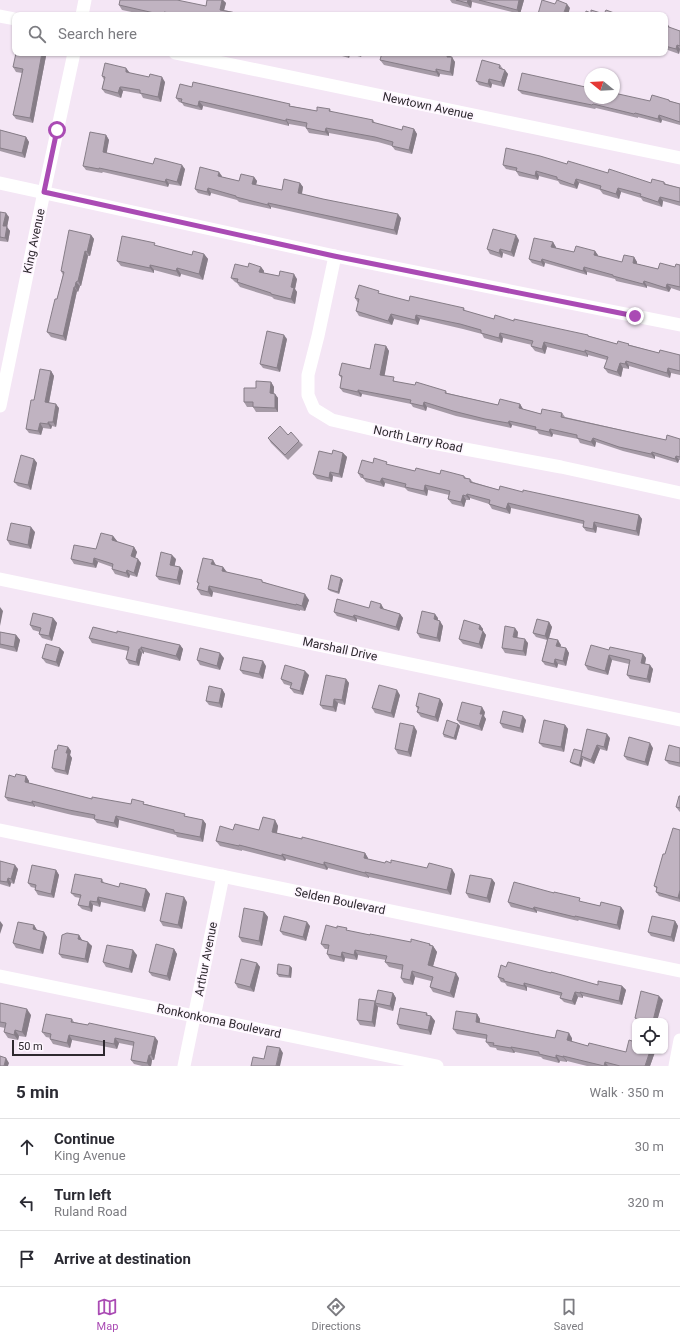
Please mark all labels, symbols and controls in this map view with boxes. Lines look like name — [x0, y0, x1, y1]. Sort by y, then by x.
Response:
search box — [12, 12, 668, 56]
icon: search — [26, 23, 48, 45]
text: Search here — [58, 25, 137, 43]
north arrow — [584, 68, 620, 104]
street label: Newtown Avenue — [381, 90, 475, 122]
route start — [48, 121, 66, 139]
street label: King Avenue — [20, 207, 48, 275]
route end — [626, 307, 644, 325]
street label: North Larry Road — [372, 423, 464, 455]
street label: Marshall Drive — [301, 634, 379, 664]
street label: Selden Boulevard — [293, 885, 387, 917]
street label: Arthur Avenue — [192, 921, 220, 997]
street label: Ronkonkoma Boulevard — [156, 1001, 282, 1041]
map controls — [632, 1018, 668, 1054]
button: locate — [632, 1018, 668, 1054]
scale bar — [12, 1038, 105, 1057]
text: 50 m — [18, 1040, 43, 1053]
text: 5 min — [16, 1082, 59, 1102]
text: Walk · 350 m — [589, 1085, 664, 1100]
text: Continue — [54, 1130, 115, 1148]
icon: ahead — [16, 1136, 38, 1158]
text: 30 m — [635, 1139, 664, 1154]
text: King Avenue — [54, 1148, 126, 1163]
text: Turn left — [54, 1186, 111, 1204]
icon: left — [16, 1192, 38, 1214]
text: 320 m — [627, 1195, 664, 1210]
text: Ruland Road — [54, 1204, 127, 1219]
icon: arrive — [16, 1248, 38, 1270]
text: Arrive at destination — [54, 1250, 191, 1268]
tab: Map — [96, 1296, 118, 1333]
tab: Directions — [311, 1296, 361, 1333]
tab: Saved — [554, 1296, 584, 1333]

